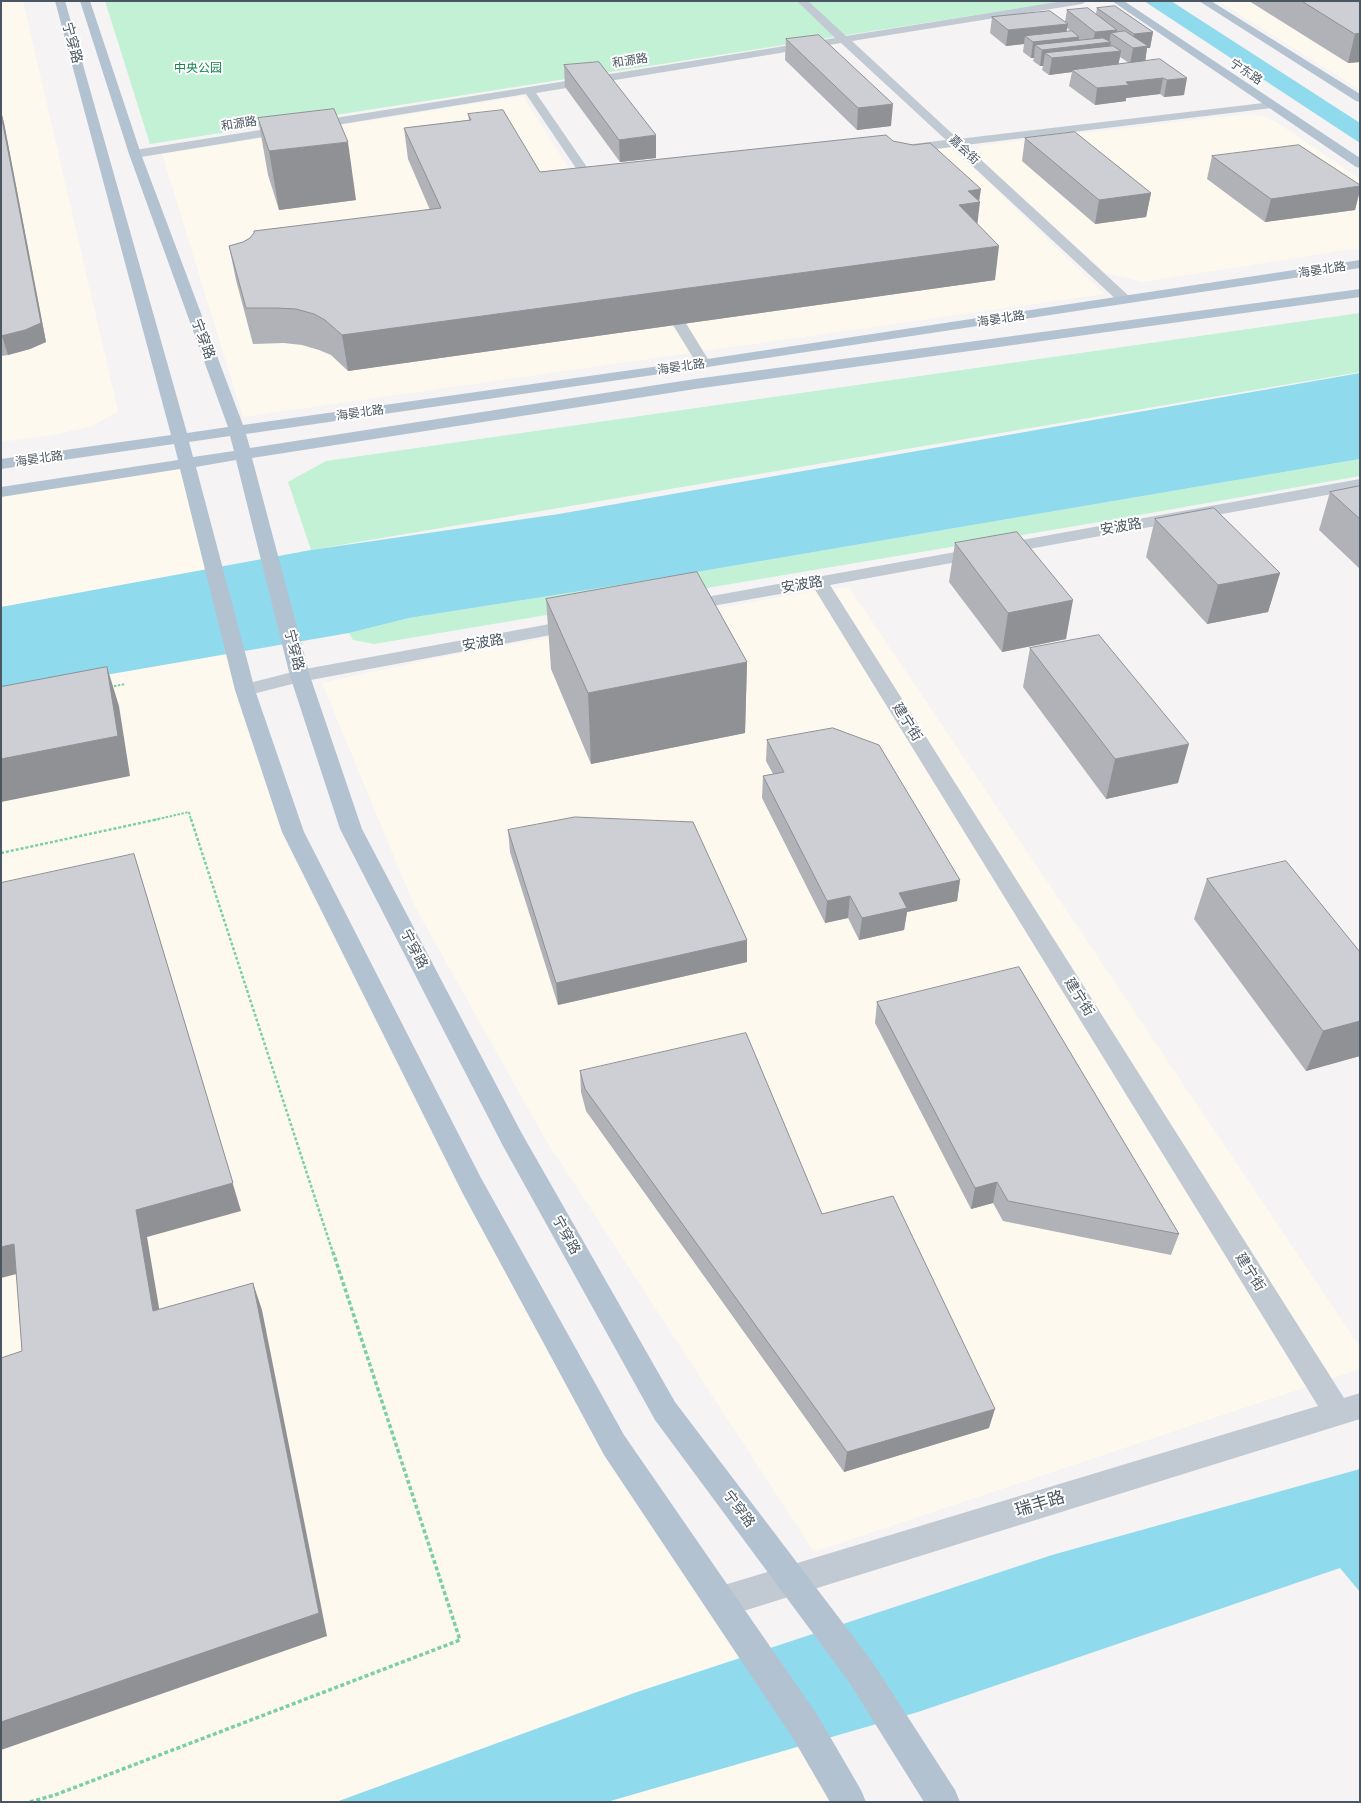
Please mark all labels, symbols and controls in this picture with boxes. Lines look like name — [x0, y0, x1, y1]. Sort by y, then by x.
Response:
street label: 宁穿路 — [58, 21, 86, 65]
street label: 和源路 — [611, 51, 649, 71]
street label: 宁东路 — [1227, 56, 1265, 88]
park label: 中央公园 — [174, 61, 222, 75]
street label: 和源路 — [220, 114, 258, 134]
street label: 嘉会街 — [946, 132, 982, 168]
street label: 海晏北路 — [1297, 259, 1347, 281]
street label: 海晏北路 — [976, 308, 1026, 330]
street label: 宁穿路 — [188, 316, 218, 362]
street label: 海晏北路 — [656, 357, 706, 377]
street label: 海晏北路 — [335, 403, 385, 423]
street label: 海晏北路 — [14, 449, 64, 469]
street label: 安波路 — [1099, 515, 1143, 539]
street label: 安波路 — [780, 573, 824, 597]
street label: 宁穿路 — [281, 628, 307, 672]
street label: 安波路 — [461, 631, 505, 655]
street label: 建宁街 — [889, 700, 925, 744]
street label: 宁穿路 — [397, 926, 431, 972]
street label: 建宁街 — [1061, 975, 1097, 1019]
street label: 宁穿路 — [548, 1213, 584, 1257]
street label: 建宁街 — [1232, 1250, 1268, 1294]
street label: 宁穿路 — [720, 1487, 758, 1531]
street label: 瑞丰路 — [1013, 1487, 1067, 1521]

